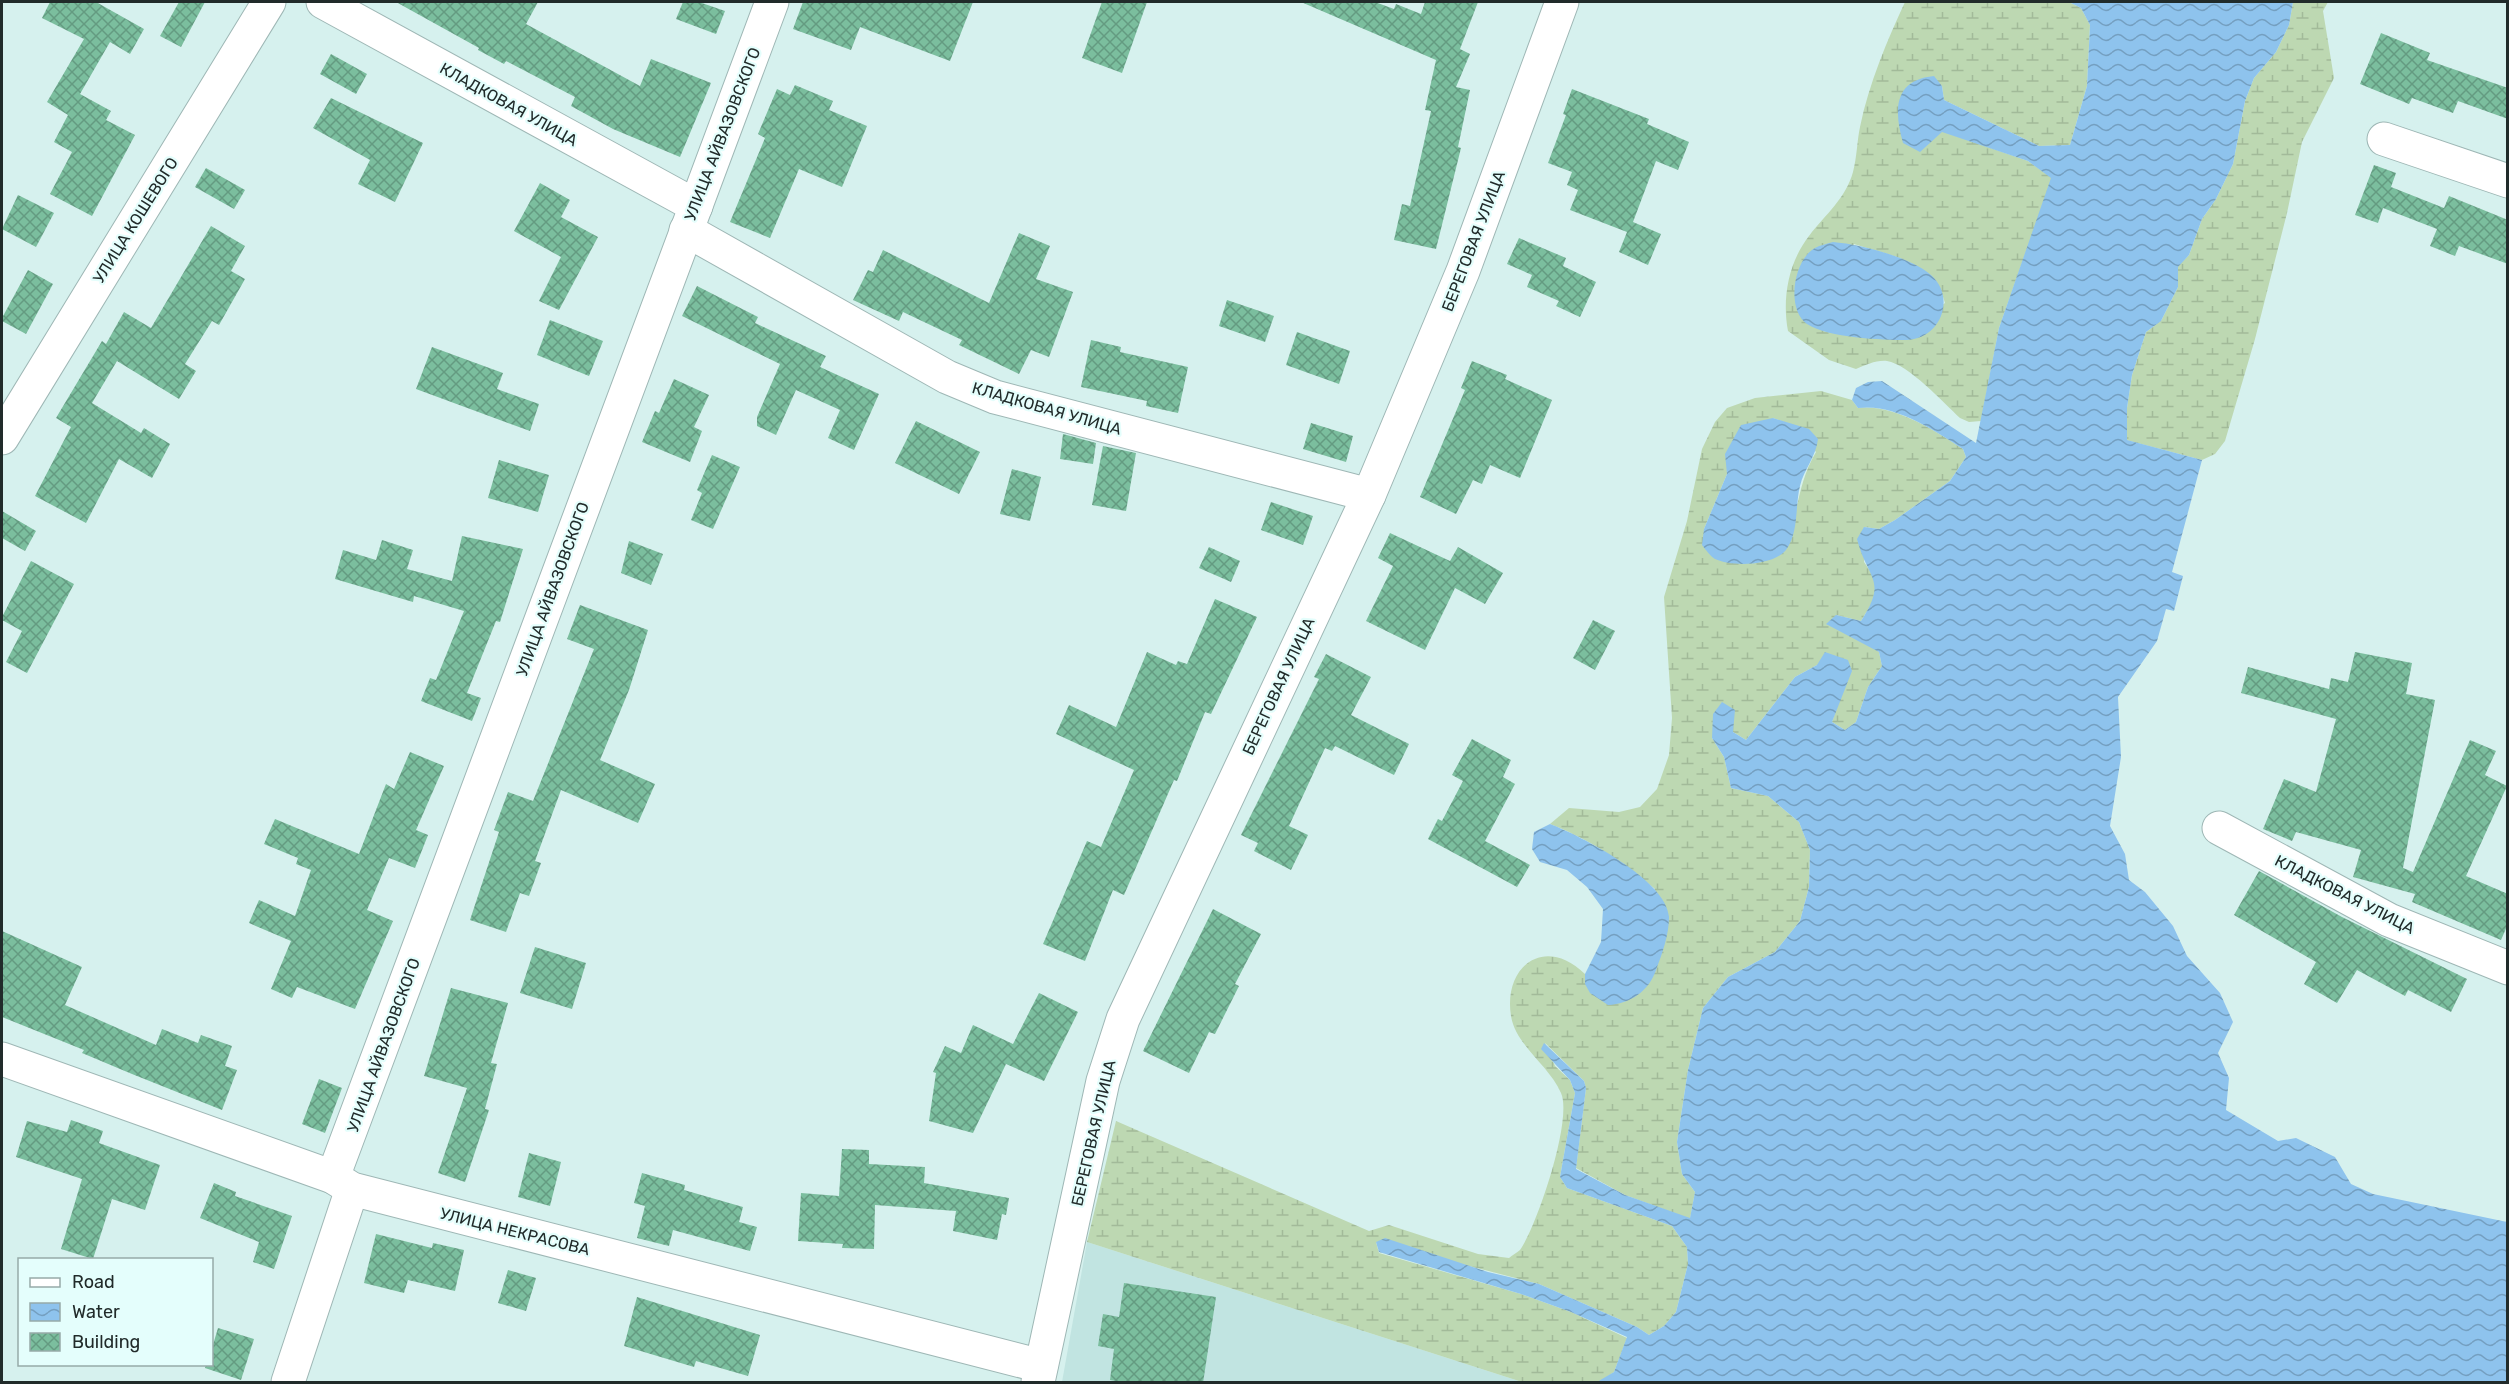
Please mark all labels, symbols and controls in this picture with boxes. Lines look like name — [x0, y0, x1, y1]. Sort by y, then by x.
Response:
street label: УЛИЦА АЙВАЗОВСКОГО — [681, 45, 764, 224]
street label: КЛАДКОВАЯ УЛИЦА — [437, 59, 581, 150]
street label: УЛИЦА КОШЕВОГО — [89, 154, 182, 287]
street label: БЕРЕГОВАЯ УЛИЦА — [1438, 168, 1509, 314]
street label: КЛАДКОВАЯ УЛИЦА — [970, 378, 1124, 439]
street label: УЛИЦА АЙВАЗОВСКОГО — [512, 499, 593, 679]
street label: БЕРЕГОВАЯ УЛИЦА — [1238, 614, 1319, 758]
street label: КЛАДКОВАЯ УЛИЦА — [2272, 851, 2418, 938]
street label: УЛИЦА АЙВАЗОВСКОГО — [343, 955, 424, 1135]
street label: БЕРЕГОВАЯ УЛИЦА — [1067, 1058, 1120, 1208]
street label: УЛИЦА НЕКРАСОВА — [438, 1204, 592, 1259]
legend — [18, 1258, 213, 1366]
text: Road — [72, 1271, 115, 1293]
text: Water — [72, 1301, 120, 1323]
text: Building — [72, 1331, 140, 1353]

